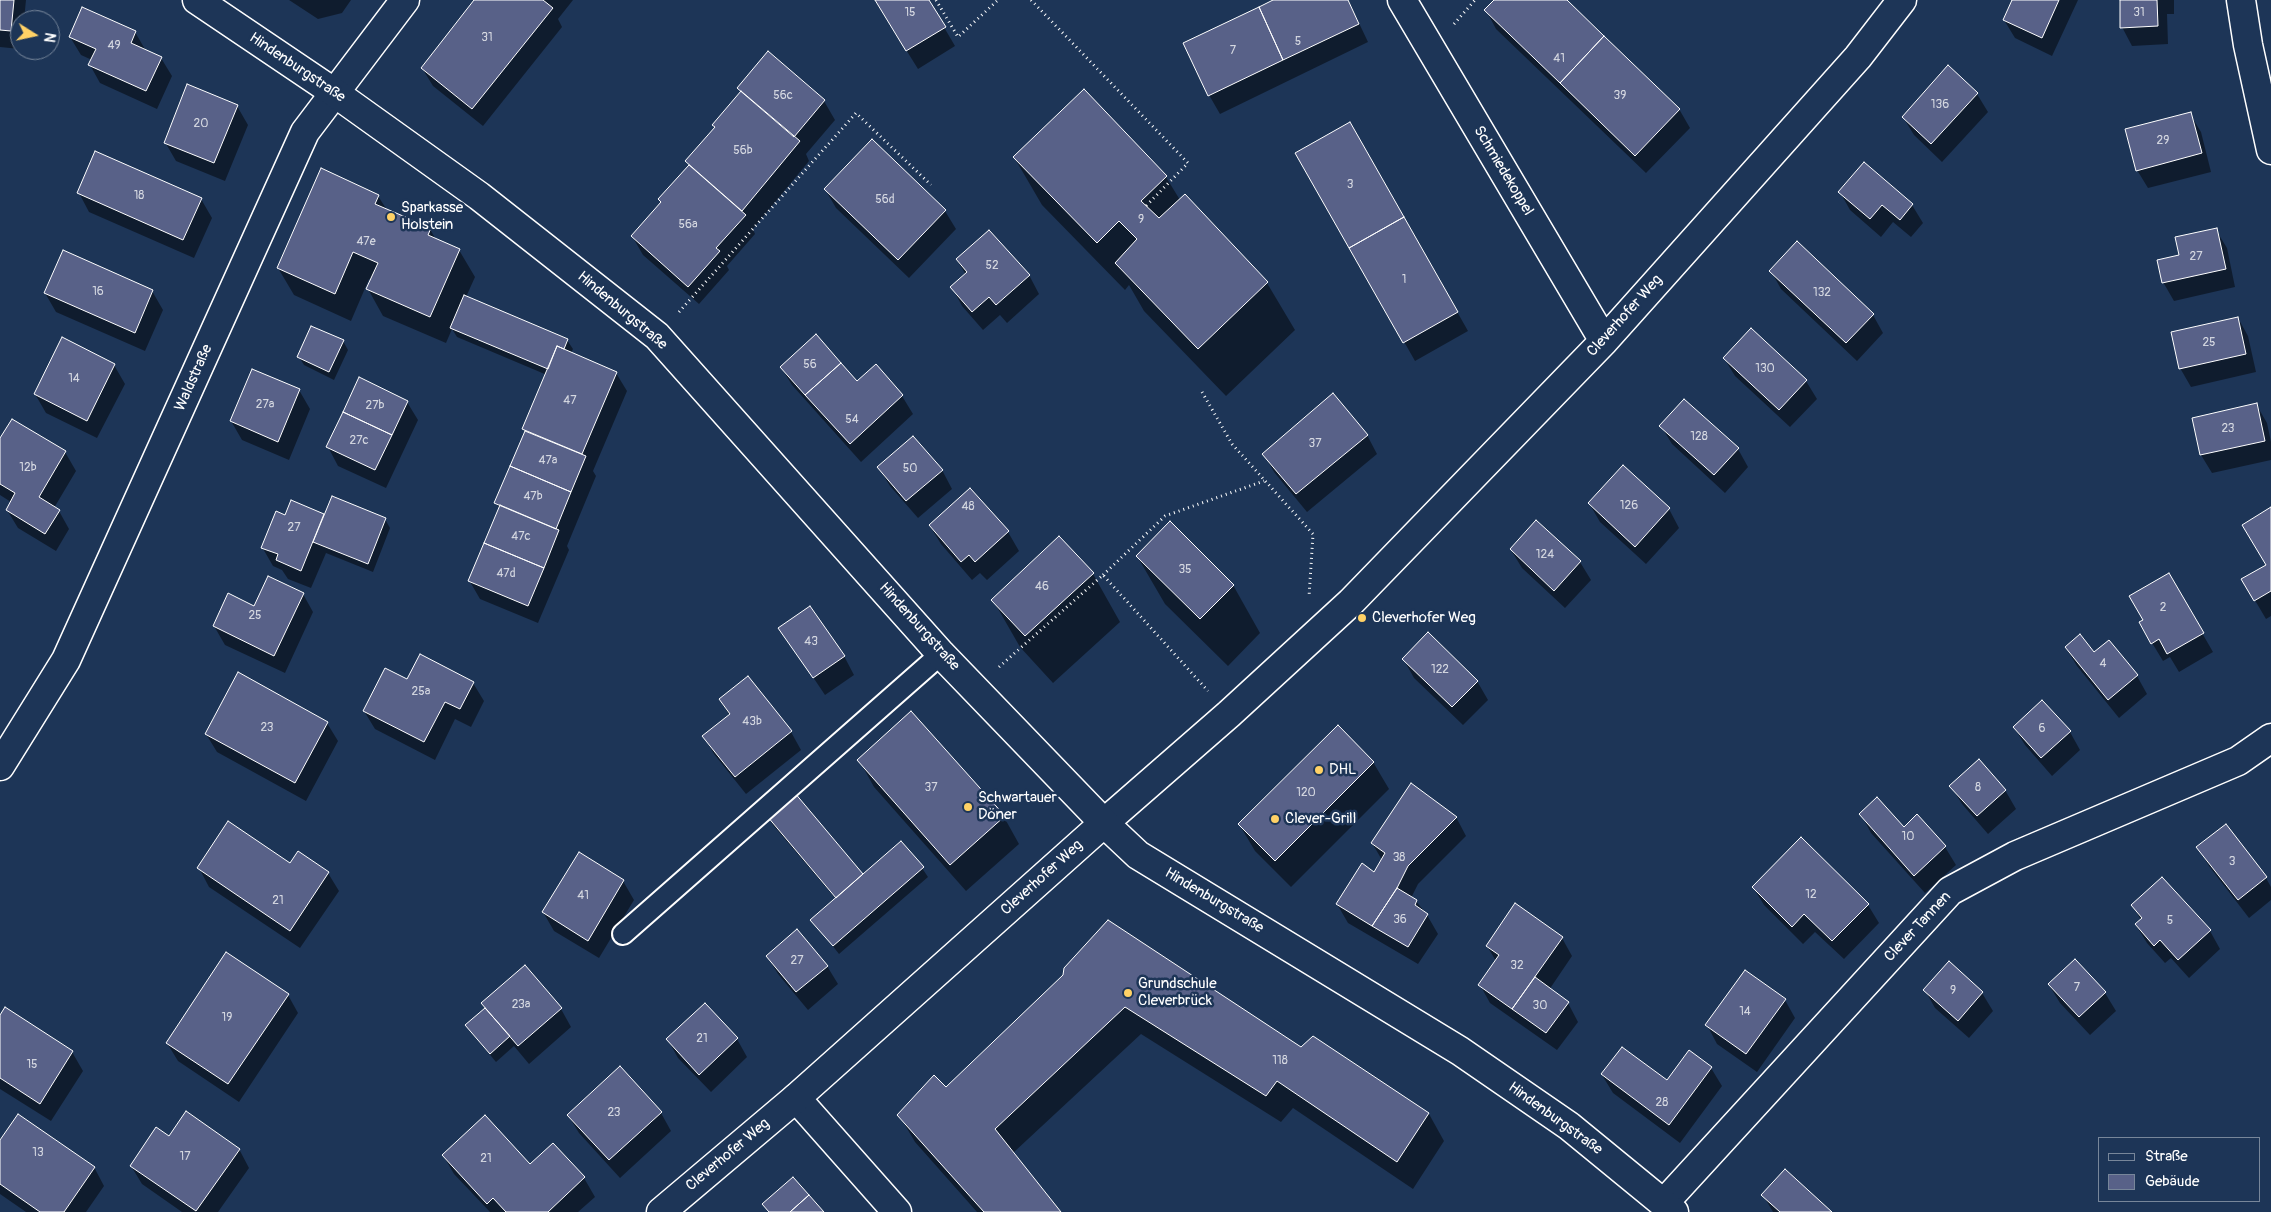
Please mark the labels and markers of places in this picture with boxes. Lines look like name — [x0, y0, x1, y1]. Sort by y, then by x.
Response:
place label: Sparkasse Holstein — [401, 199, 463, 234]
marker: Sparkasse Holstein — [385, 211, 397, 223]
place label: Cleverhofer Weg — [1372, 609, 1476, 627]
marker: Cleverhofer Weg — [1356, 612, 1368, 624]
place label: DHL — [1329, 761, 1356, 779]
marker: DHL — [1313, 764, 1325, 776]
place label: Schwartauer Döner — [978, 789, 1057, 824]
marker: Schwartauer Döner — [962, 801, 974, 813]
place label: Clever-Grill — [1285, 810, 1356, 828]
marker: Clever-Grill — [1269, 813, 1281, 825]
place label: Grundschule Cleverbrück — [1138, 975, 1217, 1010]
marker: Grundschule Cleverbrück — [1122, 987, 1134, 999]

